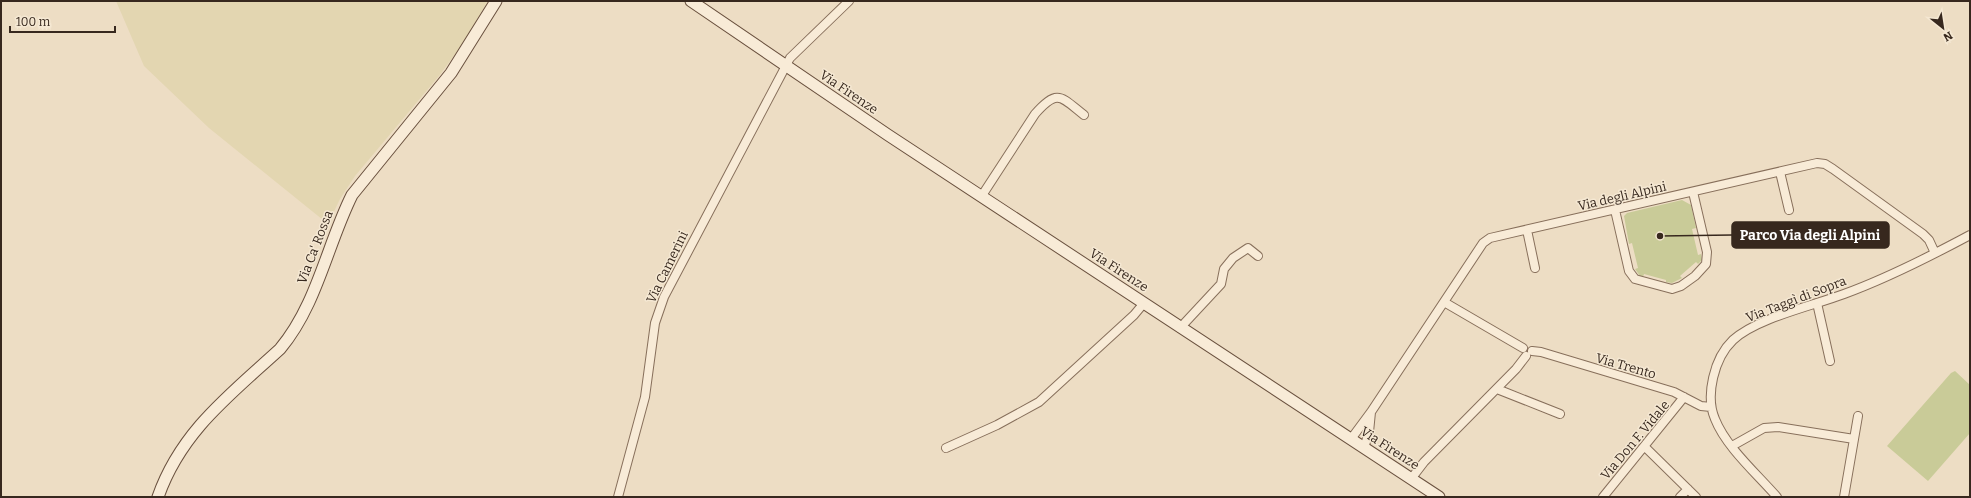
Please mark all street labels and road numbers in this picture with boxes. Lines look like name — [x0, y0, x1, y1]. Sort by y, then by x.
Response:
street label: Via Firenze — [817, 67, 881, 117]
street label: Via degli Alpini — [1576, 178, 1668, 213]
street label: Via Ca' Rossa — [294, 208, 336, 286]
street label: Via Camerini — [643, 228, 691, 305]
street label: Via Firenze — [1087, 245, 1151, 295]
street label: Via Taggì di Sopra — [1744, 273, 1848, 325]
street label: Via Trento — [1594, 350, 1658, 382]
street label: Via Don F. Vidale — [1598, 397, 1672, 483]
street label: Via Firenze — [1358, 423, 1422, 473]

